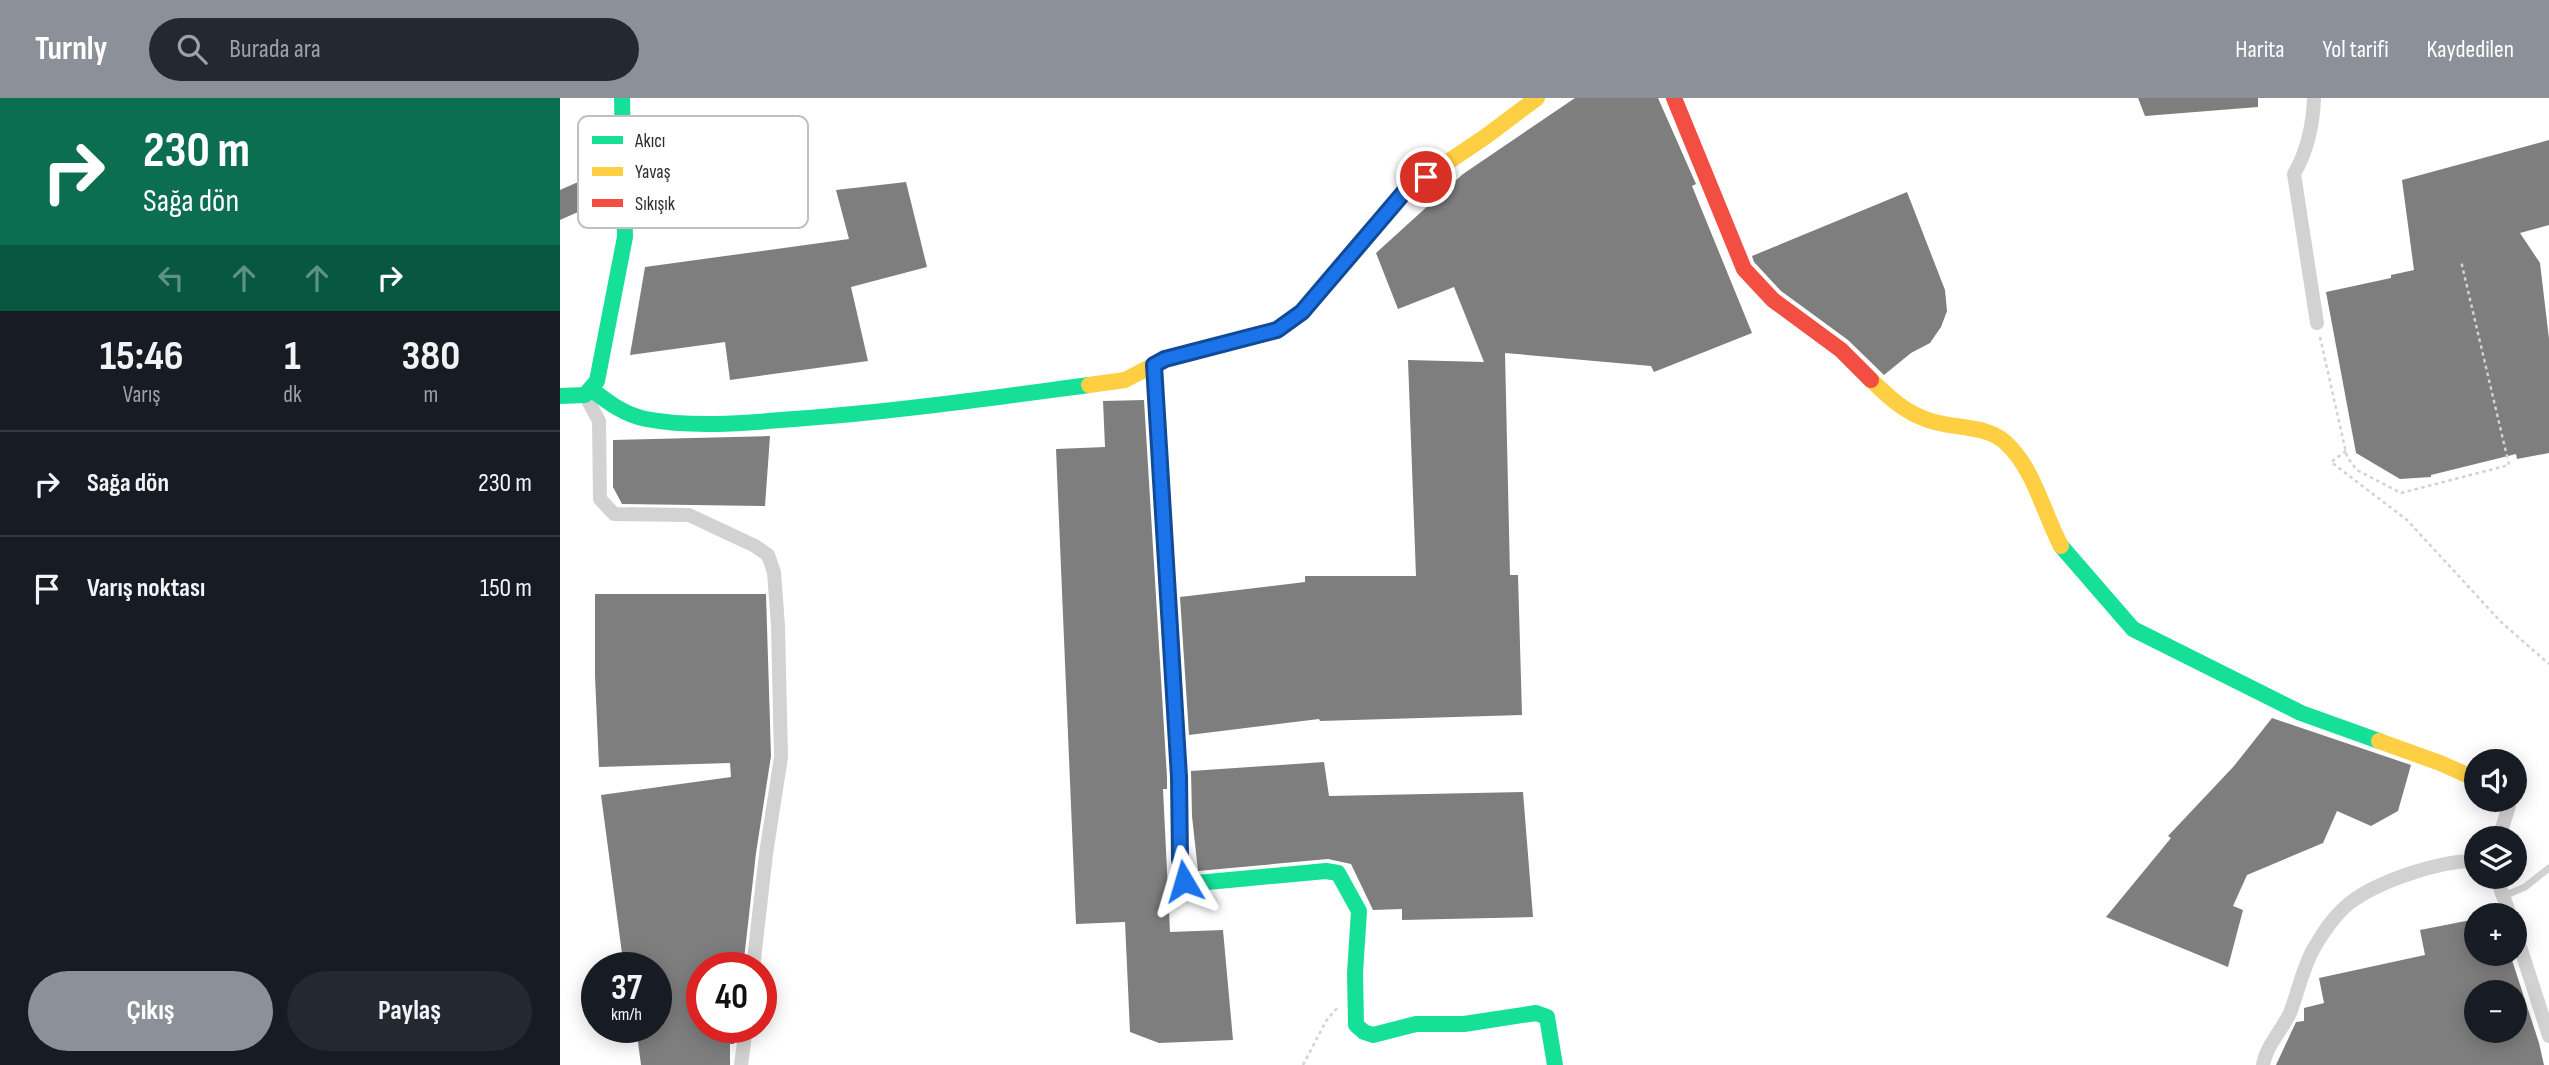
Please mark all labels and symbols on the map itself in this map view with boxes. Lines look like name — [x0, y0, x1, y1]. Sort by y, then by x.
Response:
legend — [578, 116, 808, 228]
text: Akıcı — [634, 130, 665, 153]
pin — [1396, 147, 1456, 207]
text: Yavaş — [635, 161, 671, 184]
text: Sıkışık — [635, 193, 676, 216]
position arrow — [1147, 844, 1221, 918]
speed limit sign: 40 — [686, 952, 777, 1043]

